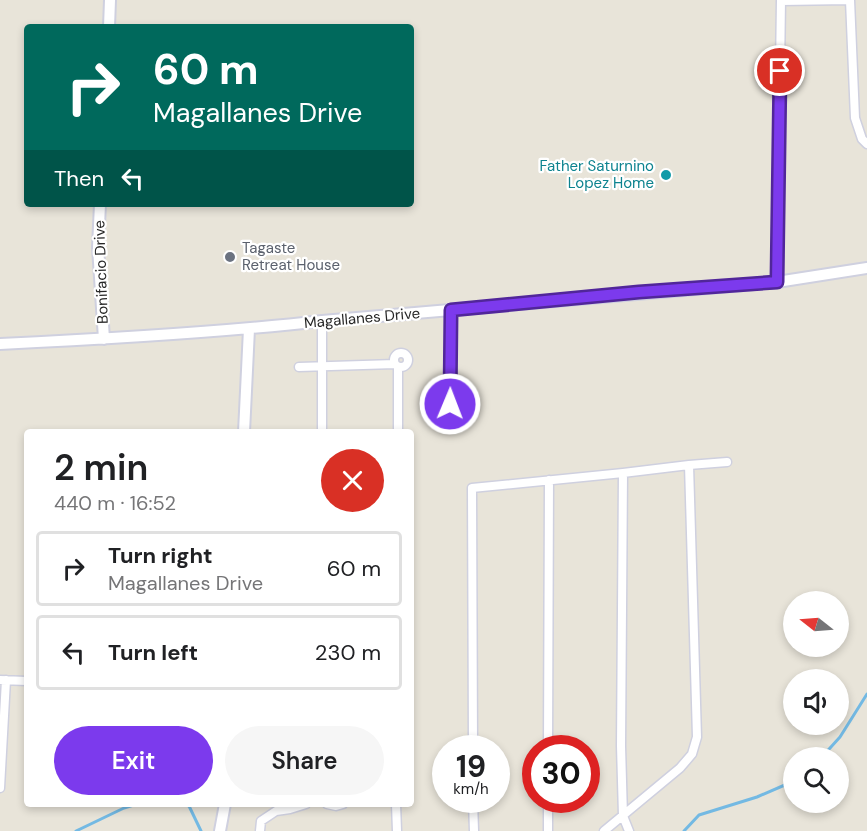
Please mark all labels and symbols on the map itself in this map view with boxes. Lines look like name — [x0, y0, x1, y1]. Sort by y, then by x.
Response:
pin — [754, 45, 805, 96]
place label: Father Saturnino Lopez Home — [540, 156, 654, 193]
marker: Father Saturnino Lopez Home — [659, 168, 673, 182]
street label: Bonifacio Drive — [89, 220, 113, 324]
place label: Tagaste Retreat House — [242, 238, 340, 275]
marker: Tagaste Retreat House — [223, 250, 237, 264]
street label: Magallanes Drive — [303, 303, 421, 333]
position arrow — [418, 372, 482, 436]
north arrow — [783, 591, 849, 657]
speed limit sign: 30 — [522, 735, 600, 813]

